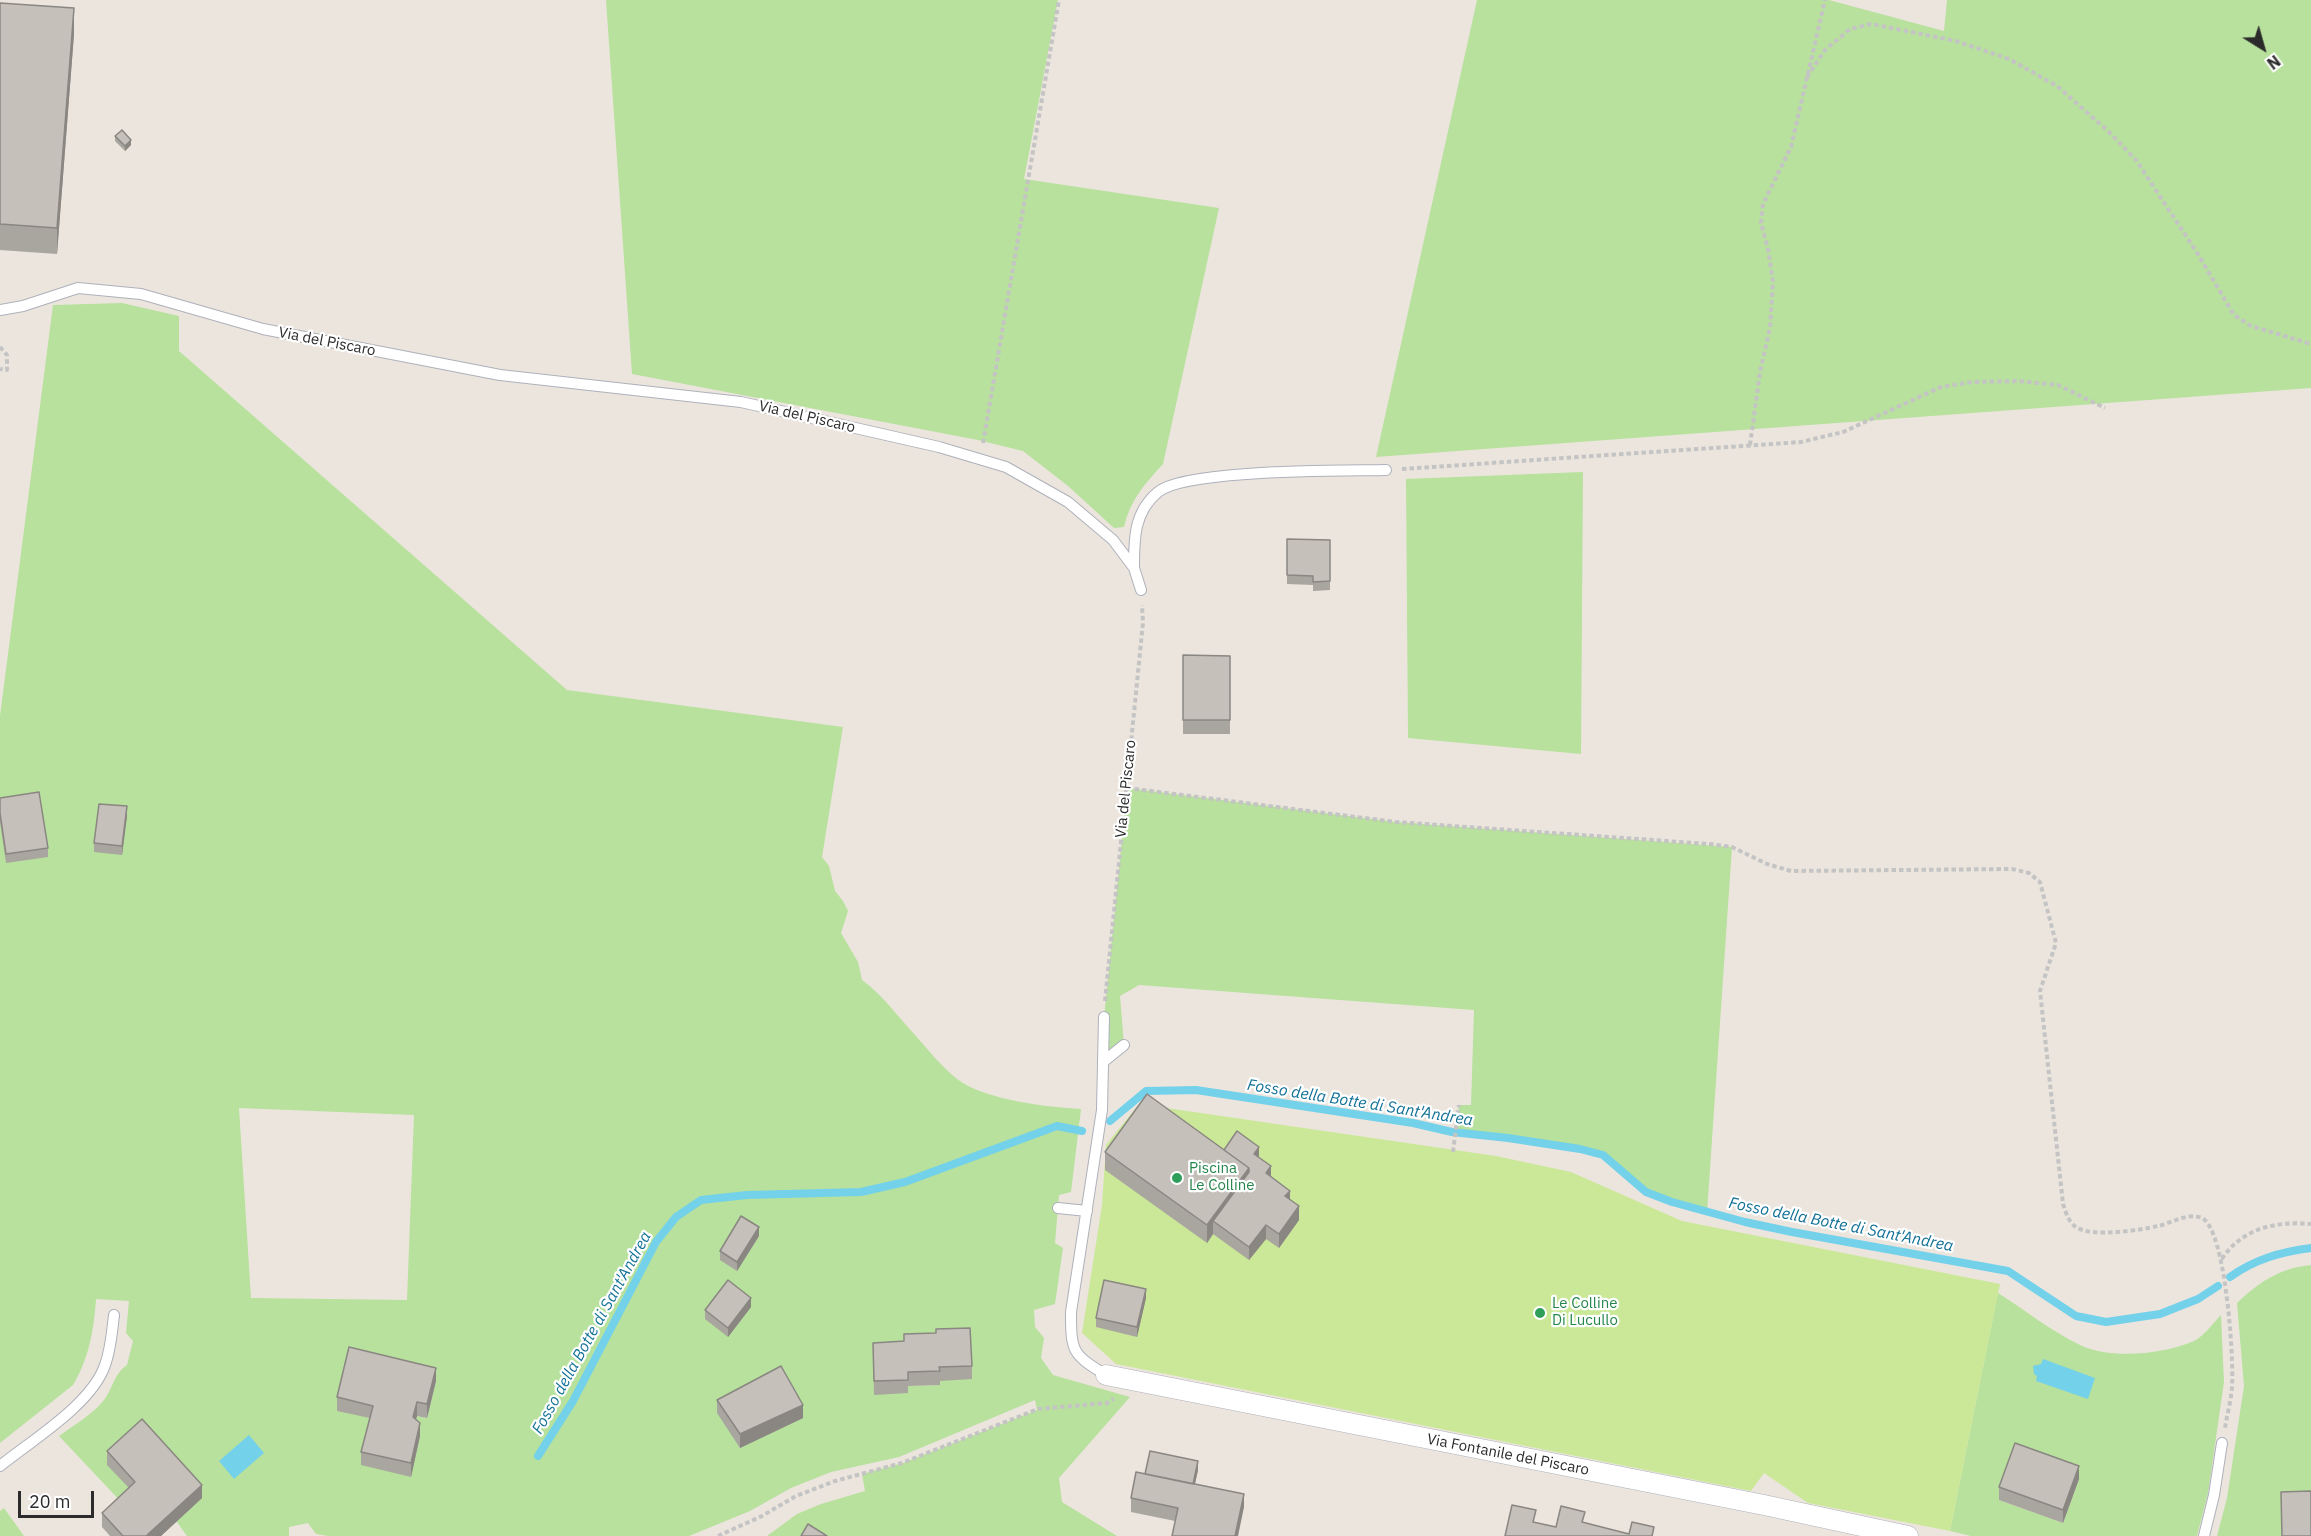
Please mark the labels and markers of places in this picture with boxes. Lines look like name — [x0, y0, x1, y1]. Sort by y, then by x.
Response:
place label: Piscina Le Colline — [1189, 1160, 1254, 1195]
marker: Piscina Le Colline — [1170, 1171, 1184, 1185]
place label: Le Colline Di Lucullo — [1552, 1295, 1618, 1330]
marker: Le Colline Di Lucullo — [1533, 1306, 1547, 1320]

